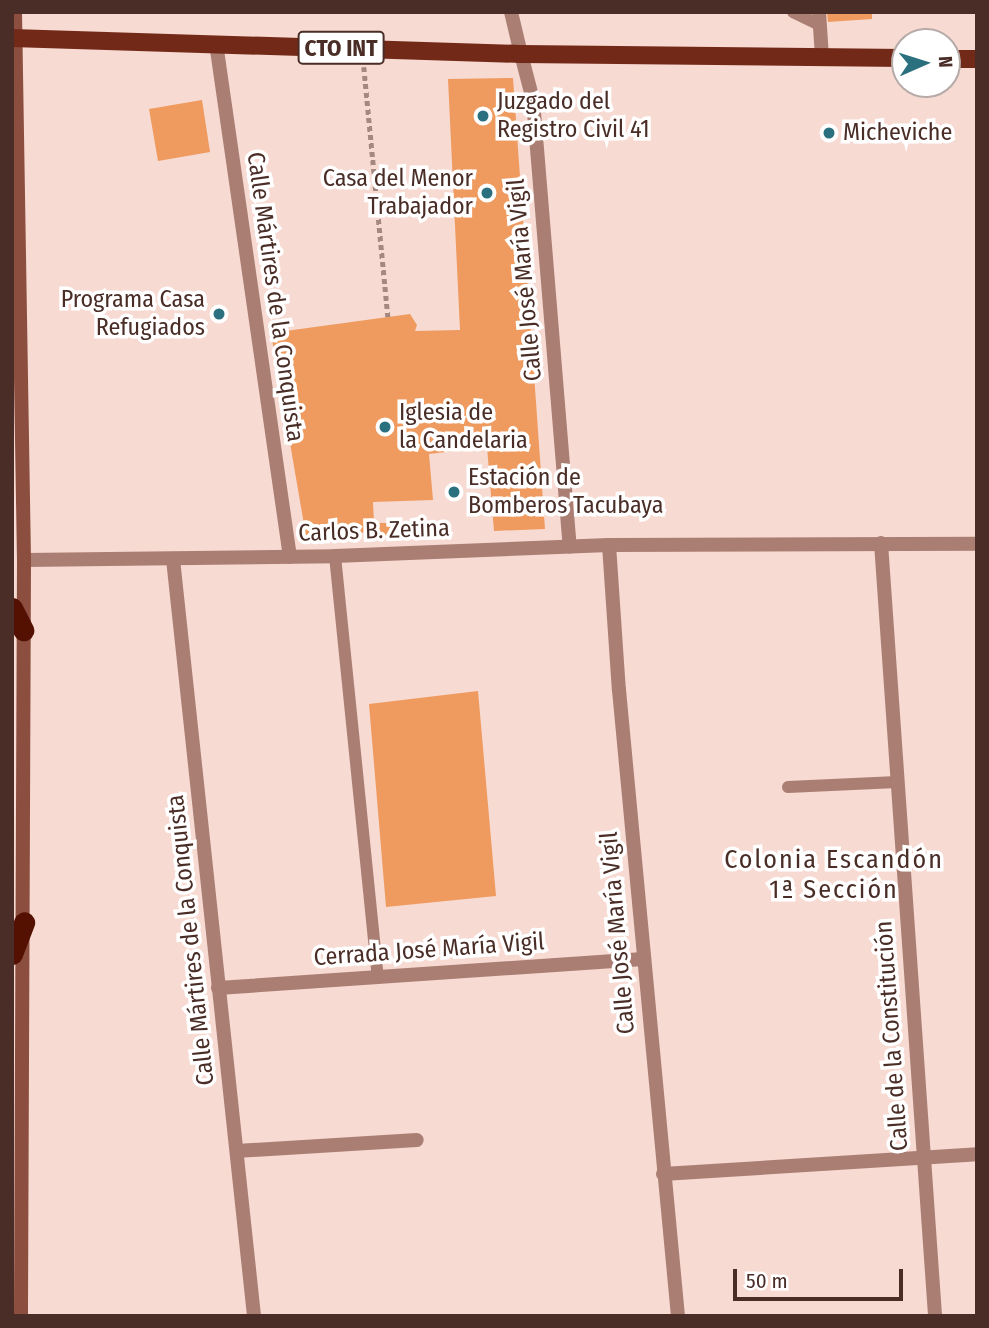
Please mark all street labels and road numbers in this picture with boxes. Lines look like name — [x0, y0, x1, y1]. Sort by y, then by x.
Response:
road number: CTO INT — [297, 28, 385, 68]
street label: Calle Mártires de la Conquista — [240, 150, 310, 444]
street label: Calle José María Vigil — [502, 178, 548, 382]
street label: Carlos B. Zetina — [298, 514, 450, 548]
street label: Calle Mártires de la Conquista — [161, 793, 221, 1087]
street label: Calle José María Vigil — [595, 831, 641, 1035]
street label: Calle de la Constitución — [870, 920, 914, 1152]
street label: Cerrada José María Vigil — [313, 928, 545, 972]

